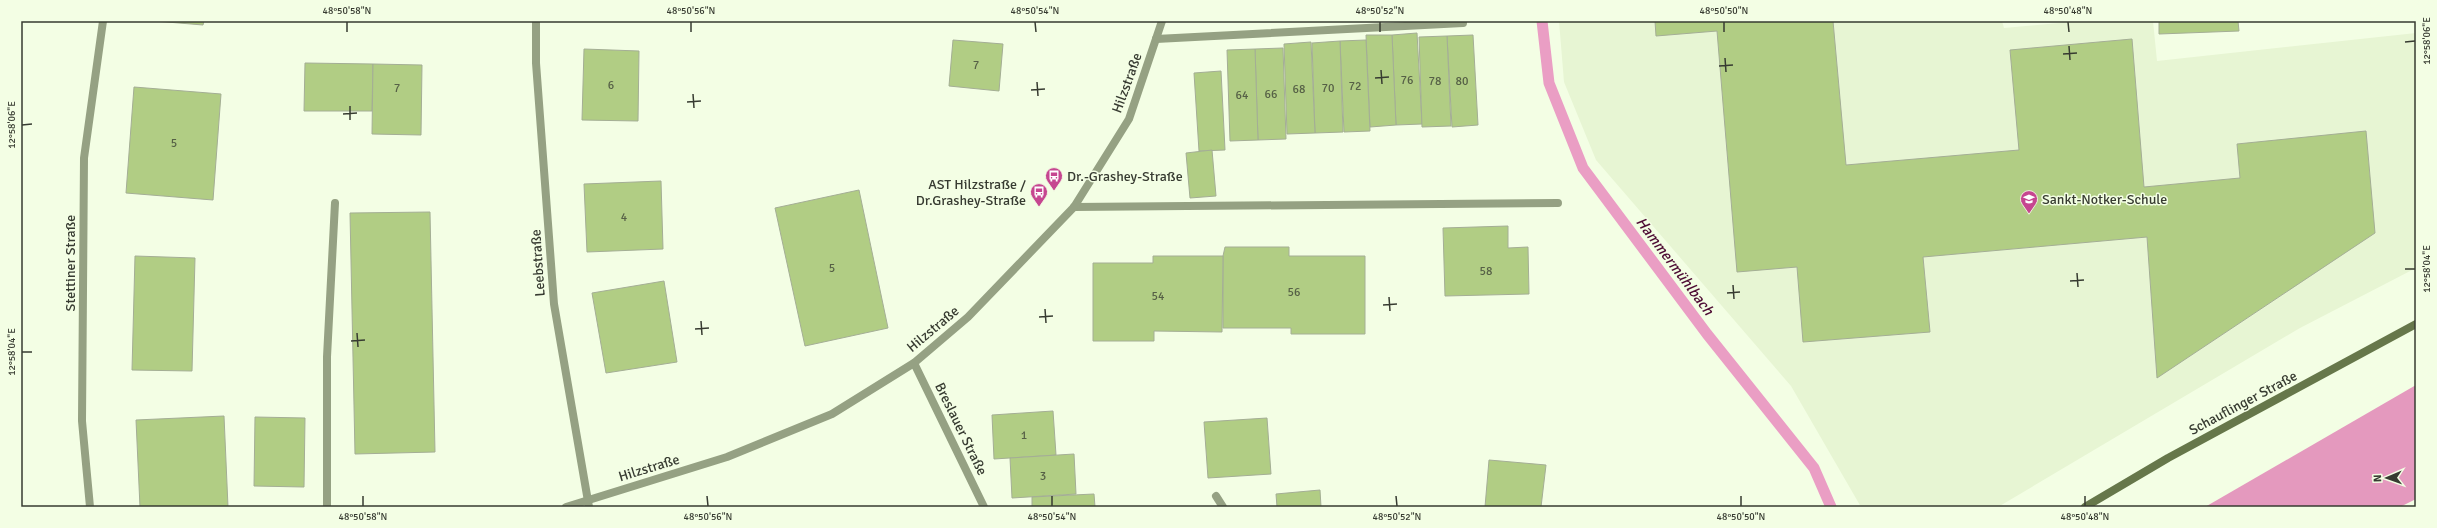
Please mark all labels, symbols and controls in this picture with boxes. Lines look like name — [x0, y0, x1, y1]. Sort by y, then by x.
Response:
text: 48°50'58"N — [323, 5, 371, 17]
text: 48°50'56"N — [667, 5, 715, 17]
text: 48°50'54"N — [1011, 5, 1059, 17]
text: 48°50'52"N — [1356, 5, 1404, 17]
text: 48°50'50"N — [1700, 5, 1748, 17]
text: 48°50'48"N — [2044, 5, 2092, 17]
text: 12°58'06"E — [2421, 17, 2433, 65]
street label: Hilzstraße — [1108, 51, 1146, 115]
house number: 7 — [973, 58, 979, 73]
house number: 76 — [1401, 73, 1413, 88]
house number: 78 — [1429, 74, 1441, 89]
house number: 80 — [1456, 74, 1468, 89]
house number: 6 — [608, 78, 614, 93]
house number: 72 — [1349, 79, 1361, 94]
house number: 7 — [394, 81, 400, 96]
house number: 70 — [1322, 81, 1334, 96]
house number: 68 — [1293, 82, 1305, 97]
house number: 66 — [1265, 87, 1277, 102]
house number: 64 — [1236, 88, 1249, 103]
text: 12°58'06"E — [6, 101, 18, 149]
house number: 5 — [171, 136, 177, 151]
bus stop icon: Dr.-Grashey-Straße — [1044, 166, 1064, 191]
place label: Dr.-Grashey-Straße — [1067, 168, 1183, 185]
place label: AST Hilzstraße / Dr.Grashey-Straße — [916, 176, 1026, 209]
bus stop icon: AST Hilzstraße / Dr.Grashey-Straße — [1029, 182, 1049, 207]
school or university icon: Sankt-Notker-Schule — [2019, 189, 2039, 214]
place label: Sankt-Notker-Schule — [2042, 191, 2167, 208]
house number: 4 — [621, 210, 628, 225]
water label: Hammermühlbach — [1632, 213, 1718, 319]
street label: Stettiner Straße — [62, 215, 79, 311]
street label: Leebstraße — [527, 229, 549, 297]
text: 12°58'04"E — [2421, 245, 2433, 293]
house number: 5 — [829, 261, 835, 276]
house number: 58 — [1480, 264, 1492, 279]
house number: 56 — [1288, 285, 1300, 300]
house number: 54 — [1152, 289, 1165, 304]
street label: Hilzstraße — [903, 302, 963, 356]
text: 12°58'04"E — [6, 328, 18, 376]
street label: Schauflinger Straße — [2186, 367, 2300, 439]
street label: Breslauer Straße — [931, 380, 991, 478]
house number: 1 — [1021, 428, 1027, 443]
street label: Hilzstraße — [616, 451, 682, 485]
north arrow — [2367, 458, 2407, 498]
house number: 3 — [1040, 469, 1046, 484]
text: N — [2371, 474, 2384, 482]
text: 48°50'58"N — [339, 511, 387, 523]
text: 48°50'56"N — [684, 511, 732, 523]
text: 48°50'54"N — [1028, 511, 1076, 523]
text: 48°50'52"N — [1373, 511, 1421, 523]
text: 48°50'50"N — [1717, 511, 1765, 523]
text: 48°50'48"N — [2061, 511, 2109, 523]

